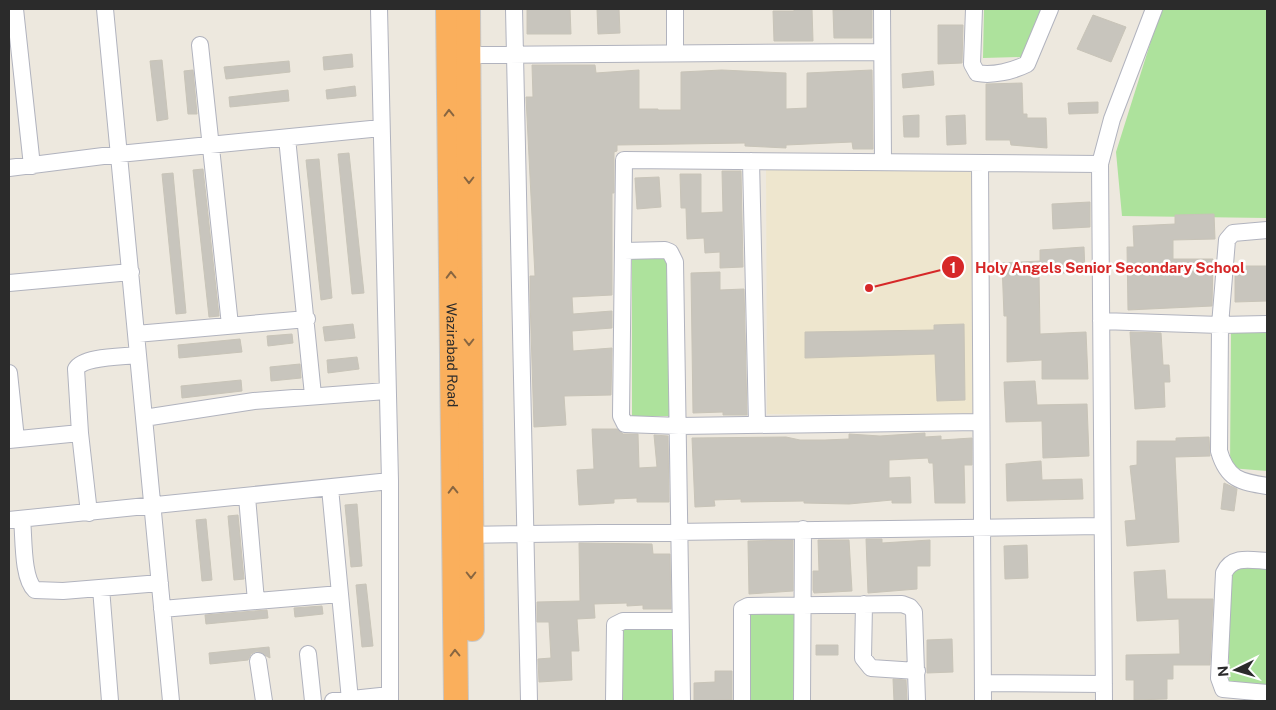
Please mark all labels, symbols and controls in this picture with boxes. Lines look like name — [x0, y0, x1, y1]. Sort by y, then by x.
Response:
one-way arrow — [444, 108, 454, 116]
one-way arrow — [464, 176, 474, 184]
callout: Holy Angels Senior Secondary School — [940, 252, 1255, 282]
text: 1 — [950, 259, 956, 276]
text: Holy Angels Senior Secondary School — [975, 259, 1245, 276]
one-way arrow — [446, 271, 456, 278]
street label: Wazirabad Road — [443, 303, 461, 407]
one-way arrow — [464, 339, 474, 347]
one-way arrow — [448, 486, 458, 494]
one-way arrow — [466, 572, 476, 579]
north arrow — [1211, 645, 1261, 695]
one-way arrow — [450, 648, 461, 656]
text: N — [1215, 665, 1231, 677]

